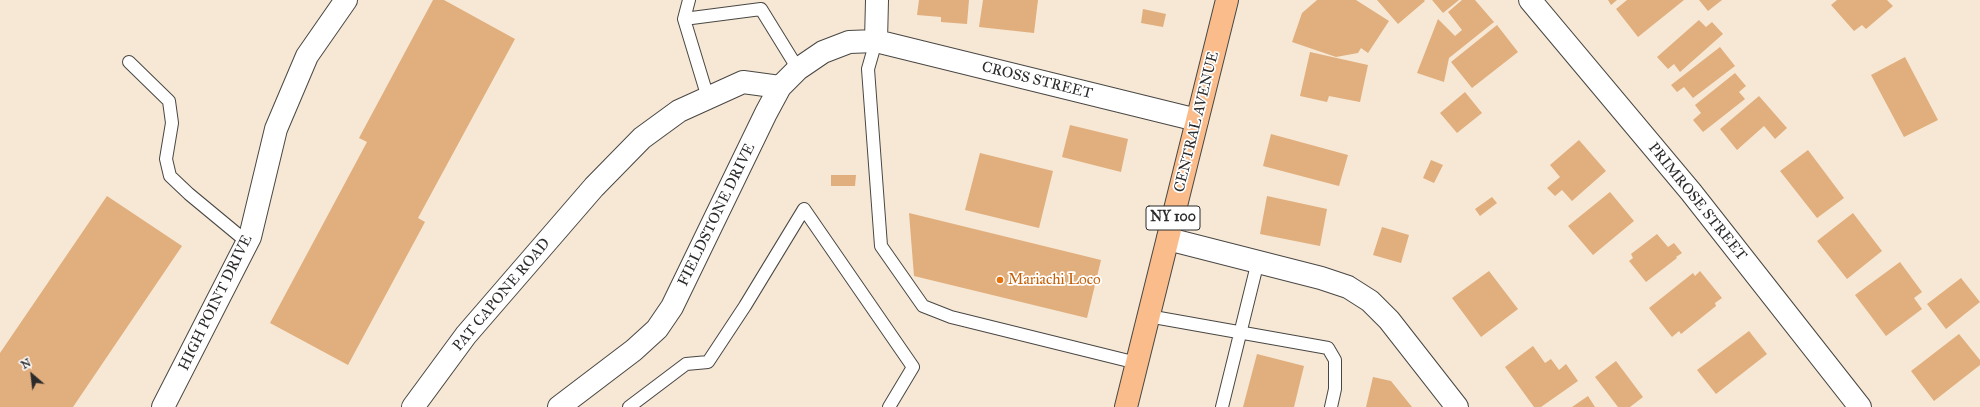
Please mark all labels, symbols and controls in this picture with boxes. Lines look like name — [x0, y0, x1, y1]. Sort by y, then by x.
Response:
street label: CENTRAL AVENUE — [1171, 50, 1223, 194]
street label: CROSS STREET — [980, 59, 1094, 103]
street label: PRIMROSE STREET — [1644, 139, 1750, 265]
street label: FIELDSTONE DRIVE — [675, 141, 759, 289]
road number: NY 100 — [1146, 206, 1200, 230]
street label: HIGH POINT DRIVE — [175, 232, 257, 374]
street label: PAT CAPONE ROAD — [450, 235, 554, 355]
place label: Mariachi Loco — [1008, 271, 1101, 289]
marker: Mariachi Loco — [995, 275, 1005, 285]
north arrow — [12, 355, 52, 395]
text: N — [19, 356, 33, 372]

